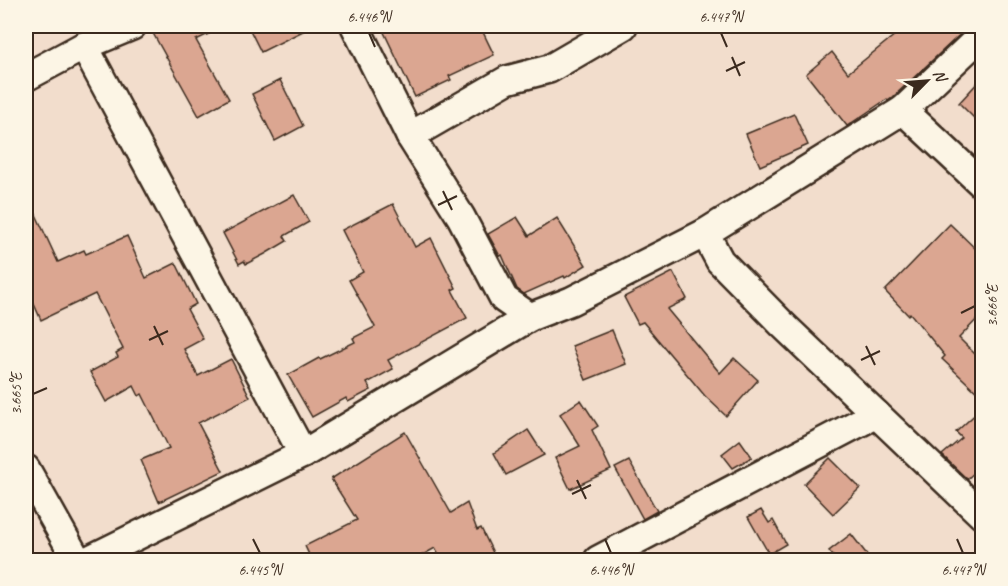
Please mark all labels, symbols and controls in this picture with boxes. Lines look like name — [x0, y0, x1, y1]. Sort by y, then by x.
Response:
text: 6.446°N — [347, 8, 394, 27]
text: 6.447°N — [699, 8, 746, 27]
north arrow — [897, 51, 957, 111]
text: N — [929, 66, 952, 87]
text: 3.666°E — [983, 283, 1002, 327]
text: 3.665°E — [7, 371, 26, 415]
text: 6.445°N — [238, 561, 285, 580]
text: 6.446°N — [589, 561, 636, 580]
text: 6.447°N — [941, 561, 988, 580]

